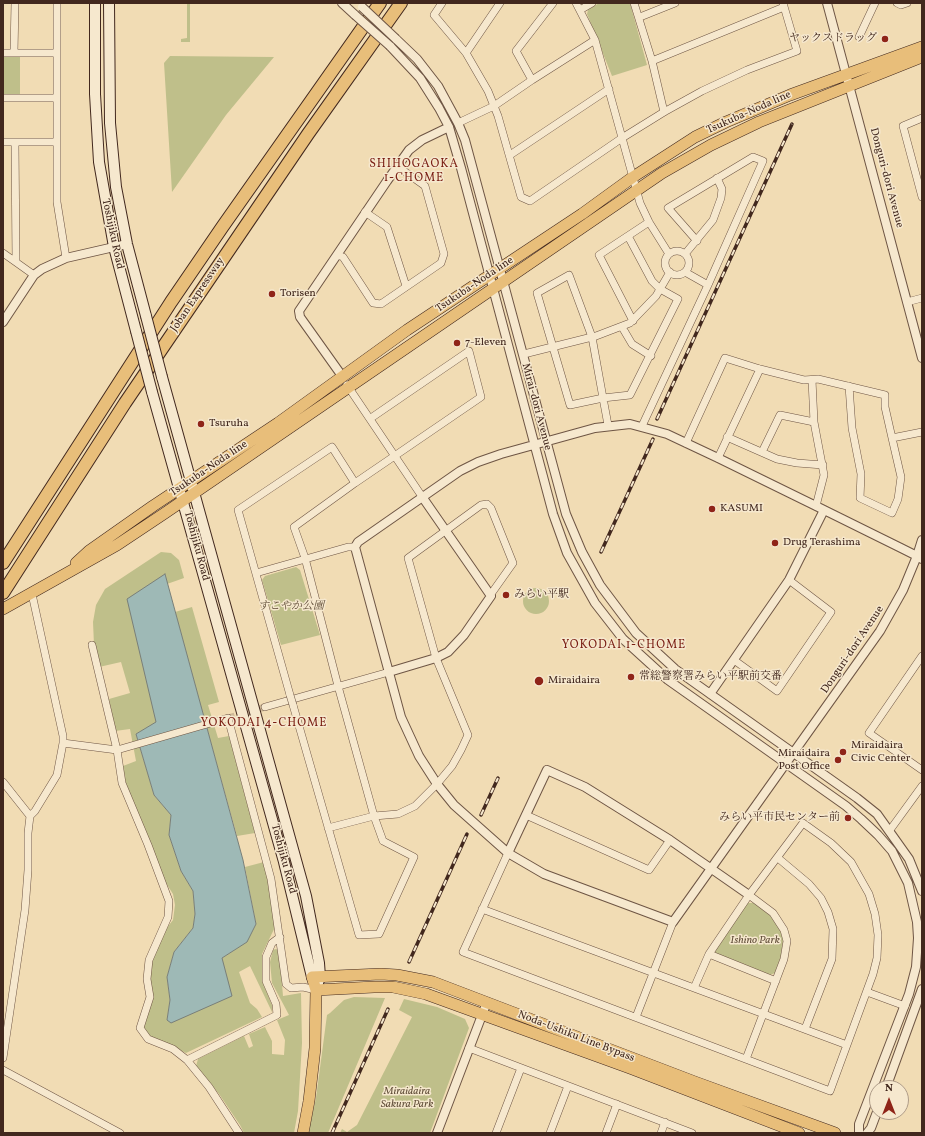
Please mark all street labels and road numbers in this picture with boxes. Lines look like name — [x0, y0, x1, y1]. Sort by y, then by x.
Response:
street label: Tsukuba-Noda line — [705, 88, 793, 138]
street label: Donguri-dori Avenue — [866, 127, 906, 229]
street label: Toshijiku Road — [98, 198, 126, 270]
street label: Tsukuba-Noda line — [434, 254, 516, 316]
street label: Joban Expressway — [168, 255, 228, 335]
street label: Mirai-dori Avenue — [518, 362, 554, 452]
street label: Tsukuba-Noda line — [168, 438, 250, 500]
street label: Toshijiku Road — [180, 510, 212, 582]
street label: Donguri-dori Avenue — [819, 604, 887, 696]
street label: Toshijiku Road — [267, 823, 299, 895]
street label: Noda-Ushiku Line Bypass — [516, 1009, 636, 1065]

